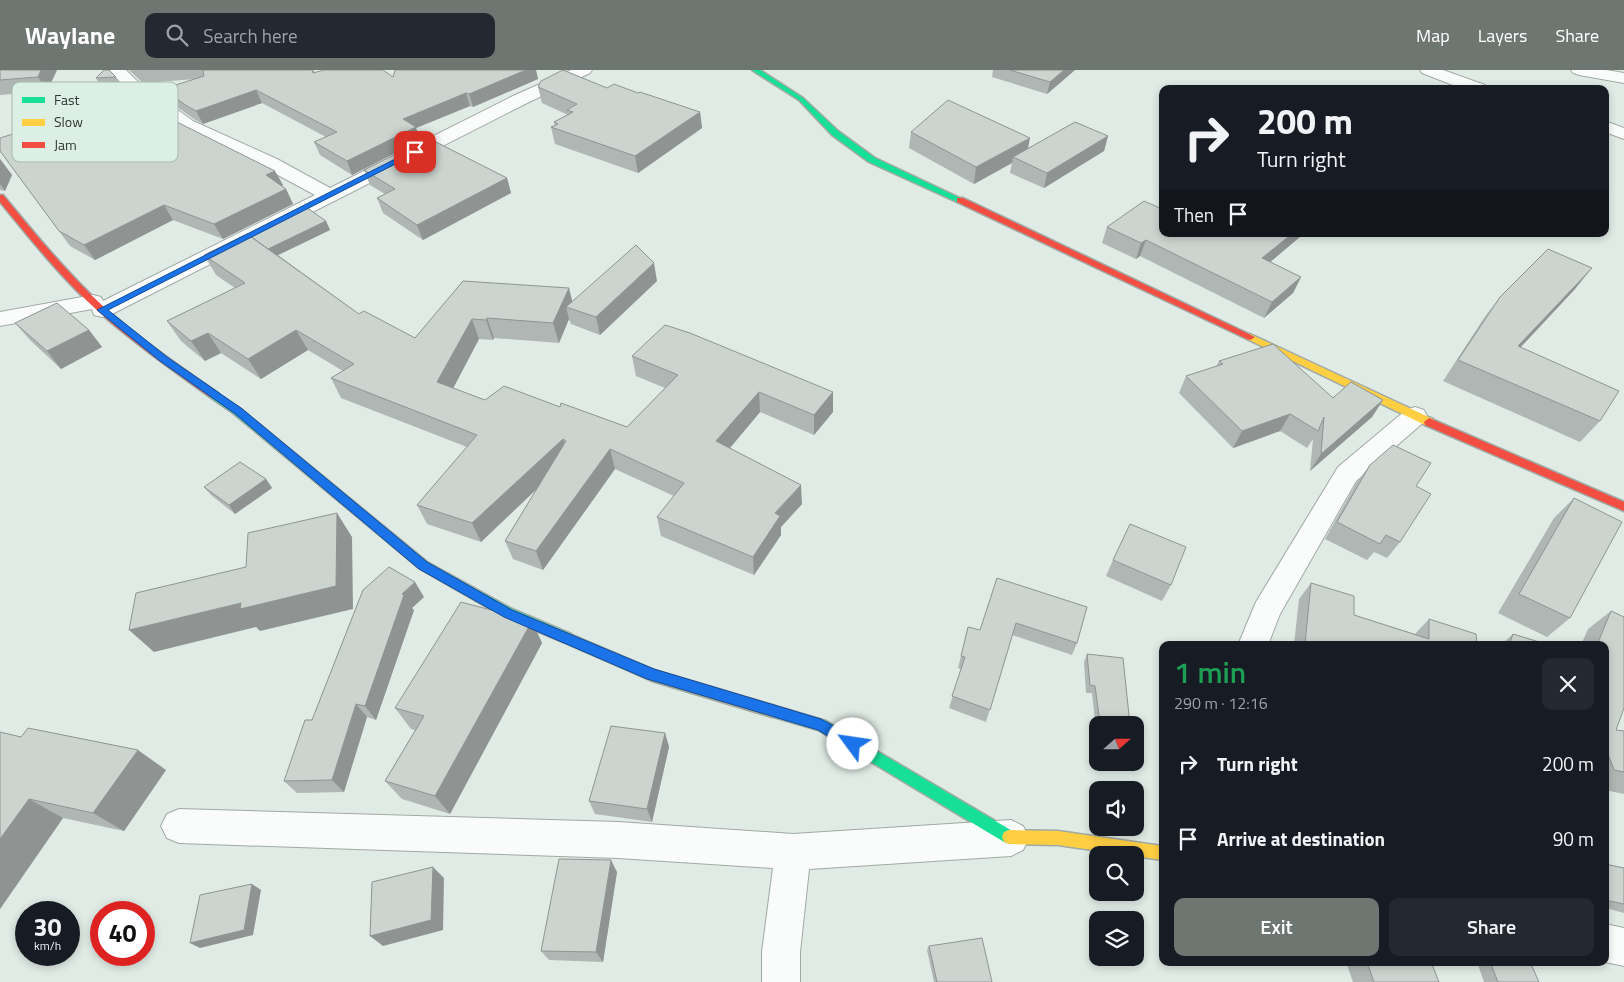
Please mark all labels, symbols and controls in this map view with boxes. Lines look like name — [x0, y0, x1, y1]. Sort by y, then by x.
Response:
search box — [145, 13, 495, 58]
text: Waylane — [25, 17, 115, 53]
icon: search — [163, 21, 191, 49]
text: Search here — [203, 21, 298, 50]
text: Map — [1416, 22, 1450, 49]
text: Layers — [1478, 22, 1527, 49]
text: Share — [1555, 22, 1599, 49]
legend — [12, 82, 178, 162]
text: Fast — [54, 89, 79, 110]
text: 200 m — [1257, 94, 1353, 148]
icon: right — [1174, 105, 1239, 170]
text: Slow — [54, 111, 83, 132]
pin — [394, 131, 436, 173]
text: Jam — [54, 134, 77, 155]
icon: arrive — [401, 138, 429, 166]
text: Turn right — [1257, 142, 1346, 176]
text: Then — [1174, 200, 1214, 229]
icon: arrive — [1224, 200, 1252, 228]
text: 1 min — [1174, 649, 1246, 695]
button: close — [1542, 658, 1594, 710]
text: 290 m · 12:16 — [1174, 691, 1268, 715]
north arrow — [1089, 716, 1144, 771]
map controls — [1089, 716, 1144, 966]
position arrow — [826, 717, 878, 769]
text: Turn right — [1217, 749, 1298, 778]
text: 200 m — [1542, 749, 1594, 778]
icon: right — [1174, 750, 1202, 778]
button: sound — [1089, 781, 1144, 836]
text: Arrive at destination — [1217, 824, 1385, 853]
text: 90 m — [1553, 824, 1594, 853]
icon: arrive — [1174, 825, 1202, 853]
button: search — [1089, 846, 1144, 901]
button: Exit — [1174, 898, 1379, 956]
button: Share — [1389, 898, 1594, 956]
speed limit sign: 40 — [90, 901, 155, 966]
text: 30 — [33, 908, 62, 946]
button: layers — [1089, 911, 1144, 966]
text: km/h — [34, 936, 61, 955]

